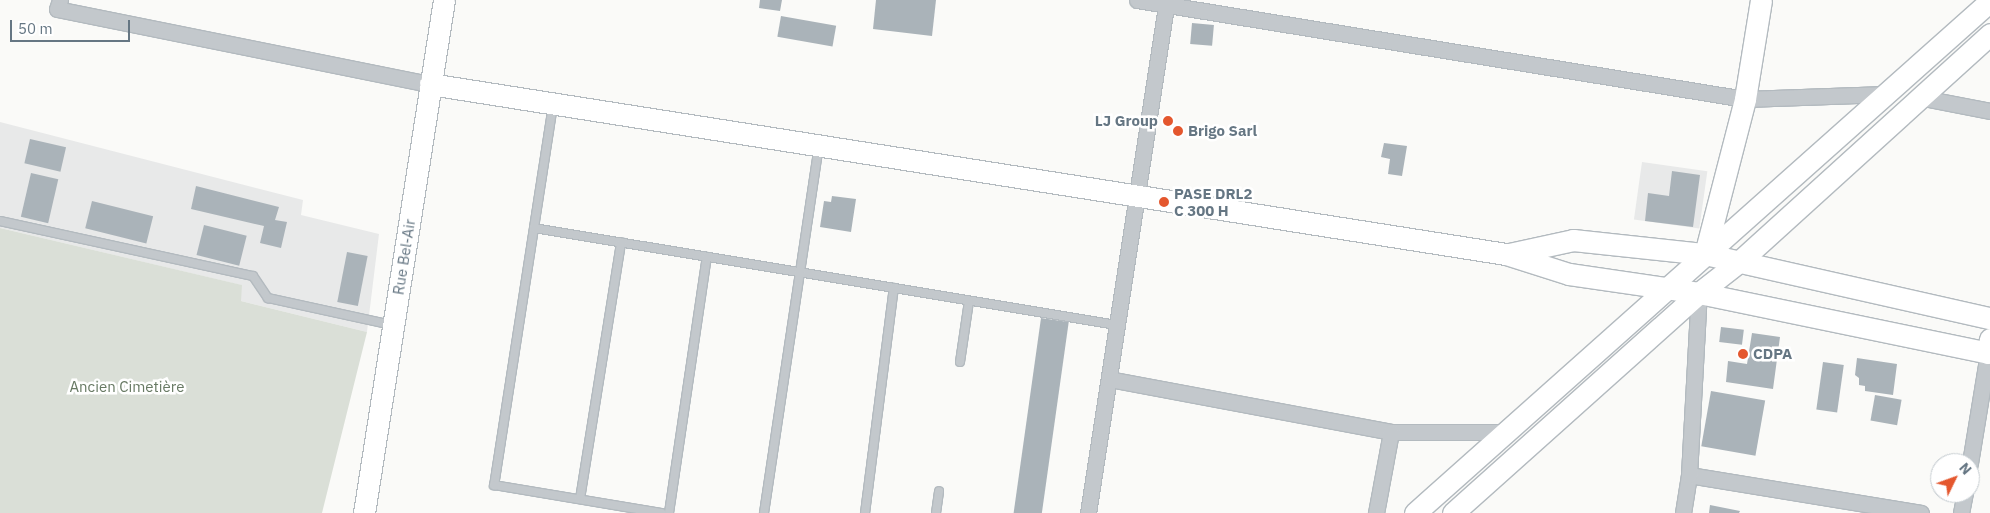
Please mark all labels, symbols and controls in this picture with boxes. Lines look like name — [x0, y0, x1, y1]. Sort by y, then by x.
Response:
scale bar — [12, 10, 132, 42]
text: 50 m — [18, 19, 53, 38]
place label: LJ Group — [1095, 112, 1158, 130]
marker: LJ Group — [1162, 115, 1174, 127]
place label: Brigo Sarl — [1188, 122, 1257, 140]
marker: Brigo Sarl — [1172, 125, 1184, 137]
place label: PASE DRL2 C 300 H — [1174, 184, 1253, 219]
marker: PASE DRL2 C 300 H — [1158, 196, 1170, 208]
street label: Rue Bel-Air — [389, 218, 419, 296]
place label: CDPA — [1753, 345, 1792, 363]
marker: CDPA — [1737, 348, 1749, 360]
park label: Ancien Cimetière — [69, 378, 185, 396]
north arrow — [1930, 453, 1980, 503]
text: N — [1955, 459, 1975, 478]

